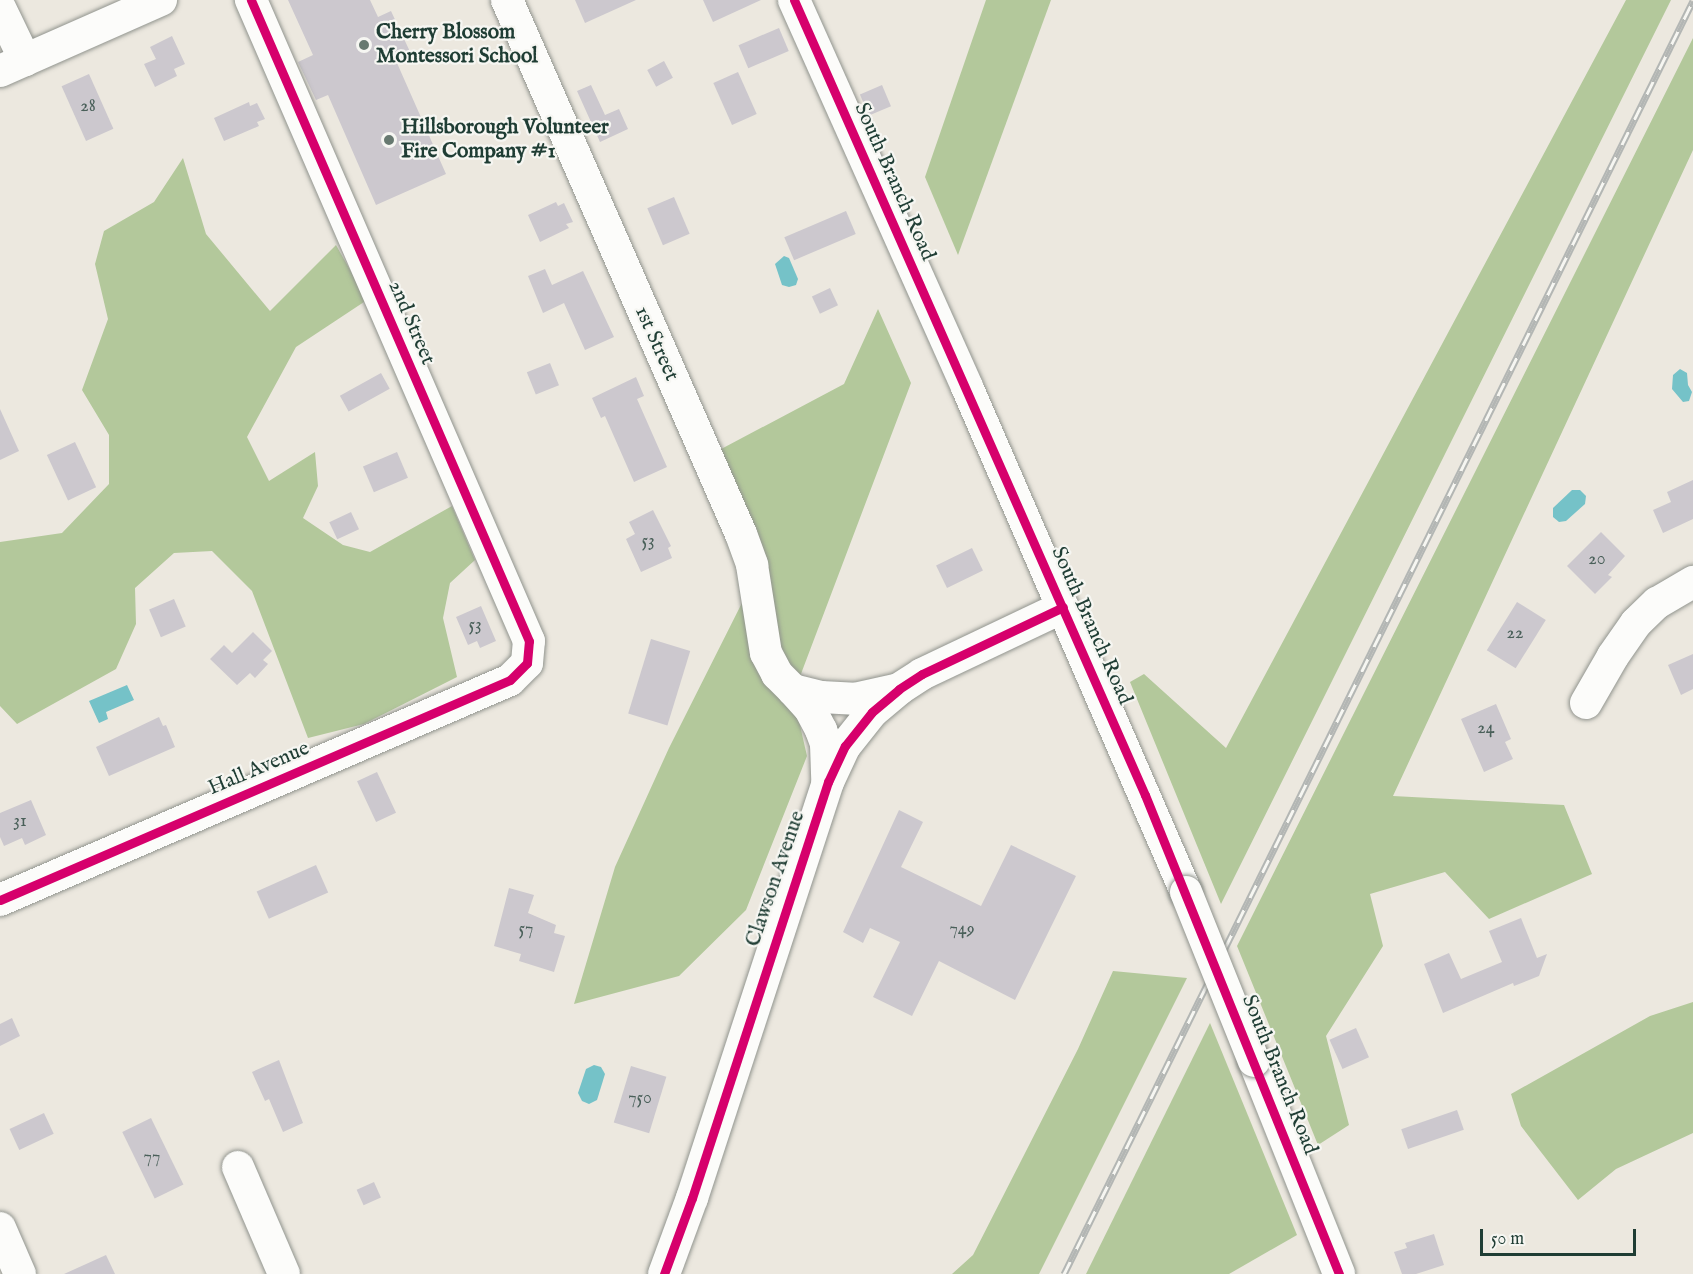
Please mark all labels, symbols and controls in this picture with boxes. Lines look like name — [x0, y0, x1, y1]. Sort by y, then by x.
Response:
place label: Cherry Blossom Montessori School — [376, 20, 538, 70]
marker: Cherry Blossom Montessori School — [357, 38, 371, 52]
house number: 28 — [80, 96, 96, 118]
street label: South Branch Road — [848, 99, 940, 265]
place label: Hillsborough Volunteer Fire Company #1 — [401, 115, 609, 165]
marker: Hillsborough Volunteer Fire Company #1 — [382, 133, 396, 147]
street label: 2nd Street — [382, 277, 440, 369]
street label: 1st Street — [628, 303, 684, 385]
house number: 53 — [641, 531, 655, 553]
street label: South Branch Road — [1045, 543, 1137, 709]
house number: 20 — [1588, 549, 1606, 571]
house number: 53 — [468, 615, 482, 637]
house number: 22 — [1507, 623, 1523, 645]
house number: 24 — [1477, 718, 1495, 740]
street label: Hall Avenue — [205, 736, 313, 802]
street label: Clawson Avenue — [741, 808, 811, 950]
house number: 31 — [13, 811, 27, 833]
house number: 57 — [519, 919, 533, 941]
house number: 749 — [949, 919, 975, 941]
street label: South Branch Road — [1235, 991, 1323, 1159]
house number: 750 — [628, 1088, 652, 1110]
house number: 77 — [144, 1147, 160, 1169]
scale bar — [1483, 1217, 1639, 1255]
text: 50 m — [1491, 1228, 1524, 1251]

